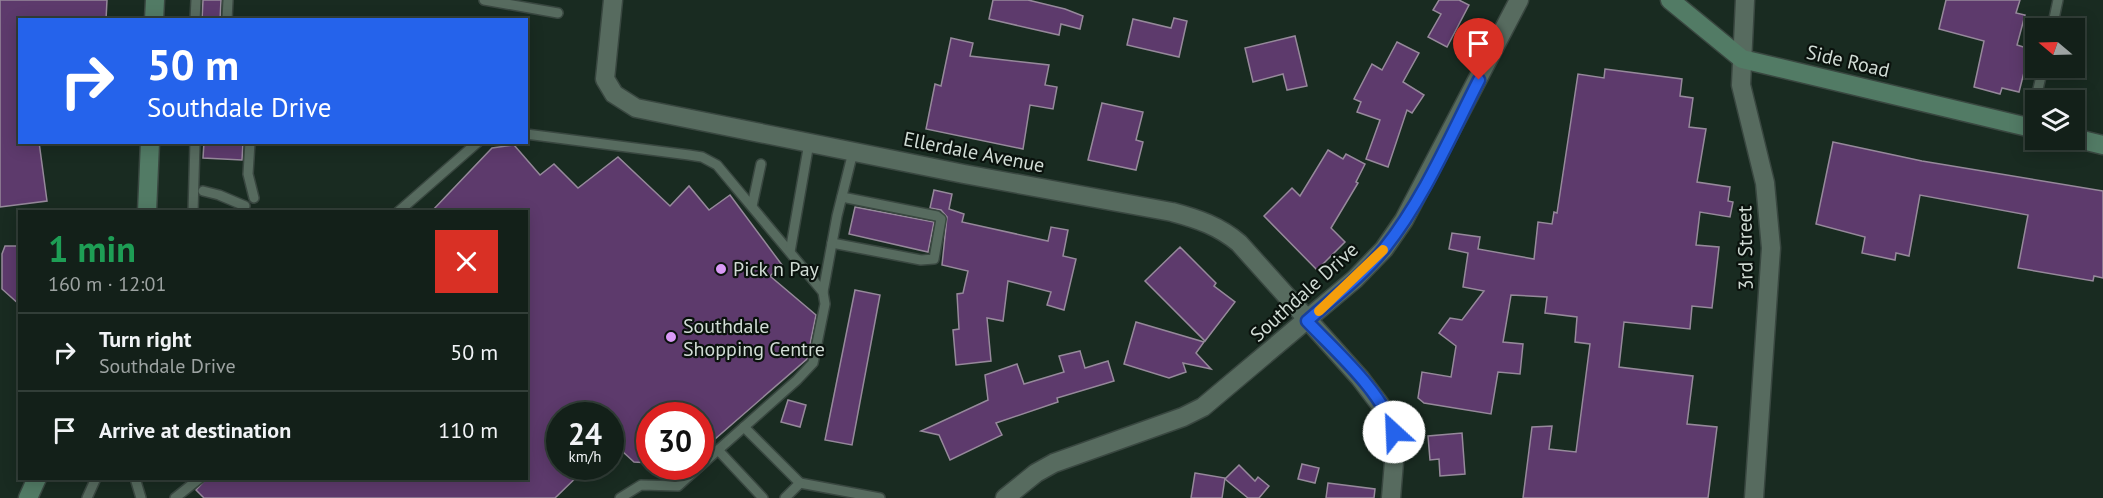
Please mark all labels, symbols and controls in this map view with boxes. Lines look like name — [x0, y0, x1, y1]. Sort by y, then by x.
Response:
pin — [1453, 18, 1504, 80]
north arrow — [2025, 18, 2085, 78]
map controls — [2025, 18, 2085, 150]
icon: arrive — [1462, 27, 1495, 60]
text: 50 m — [147, 37, 239, 92]
street label: Side Road — [1804, 39, 1892, 83]
icon: right — [48, 42, 126, 120]
text: Southdale Drive — [147, 90, 332, 124]
button: layers — [2025, 90, 2085, 150]
street label: Ellerdale Avenue — [901, 126, 1047, 178]
street label: 3rd Street — [1731, 205, 1759, 291]
text: 1 min — [48, 225, 136, 272]
button: close — [435, 230, 498, 293]
street label: Southdale Drive — [1245, 237, 1363, 347]
place label: Pick n Pay — [733, 256, 820, 282]
marker: Pick n Pay — [714, 262, 728, 276]
text: 160 m · 12:01 — [48, 271, 166, 297]
place label: Southdale Shopping Centre — [683, 313, 825, 362]
text: Turn right — [99, 325, 191, 353]
marker: Southdale Shopping Centre — [664, 330, 678, 344]
icon: right — [48, 336, 81, 369]
text: 50 m — [450, 338, 498, 366]
text: Southdale Drive — [99, 353, 236, 379]
position arrow — [1362, 400, 1426, 464]
speed limit sign: 30 — [636, 402, 714, 480]
icon: arrive — [48, 414, 81, 447]
text: 24 — [568, 414, 602, 453]
text: Arrive at destination — [99, 416, 291, 444]
text: 110 m — [438, 416, 498, 444]
text: km/h — [569, 447, 601, 466]

